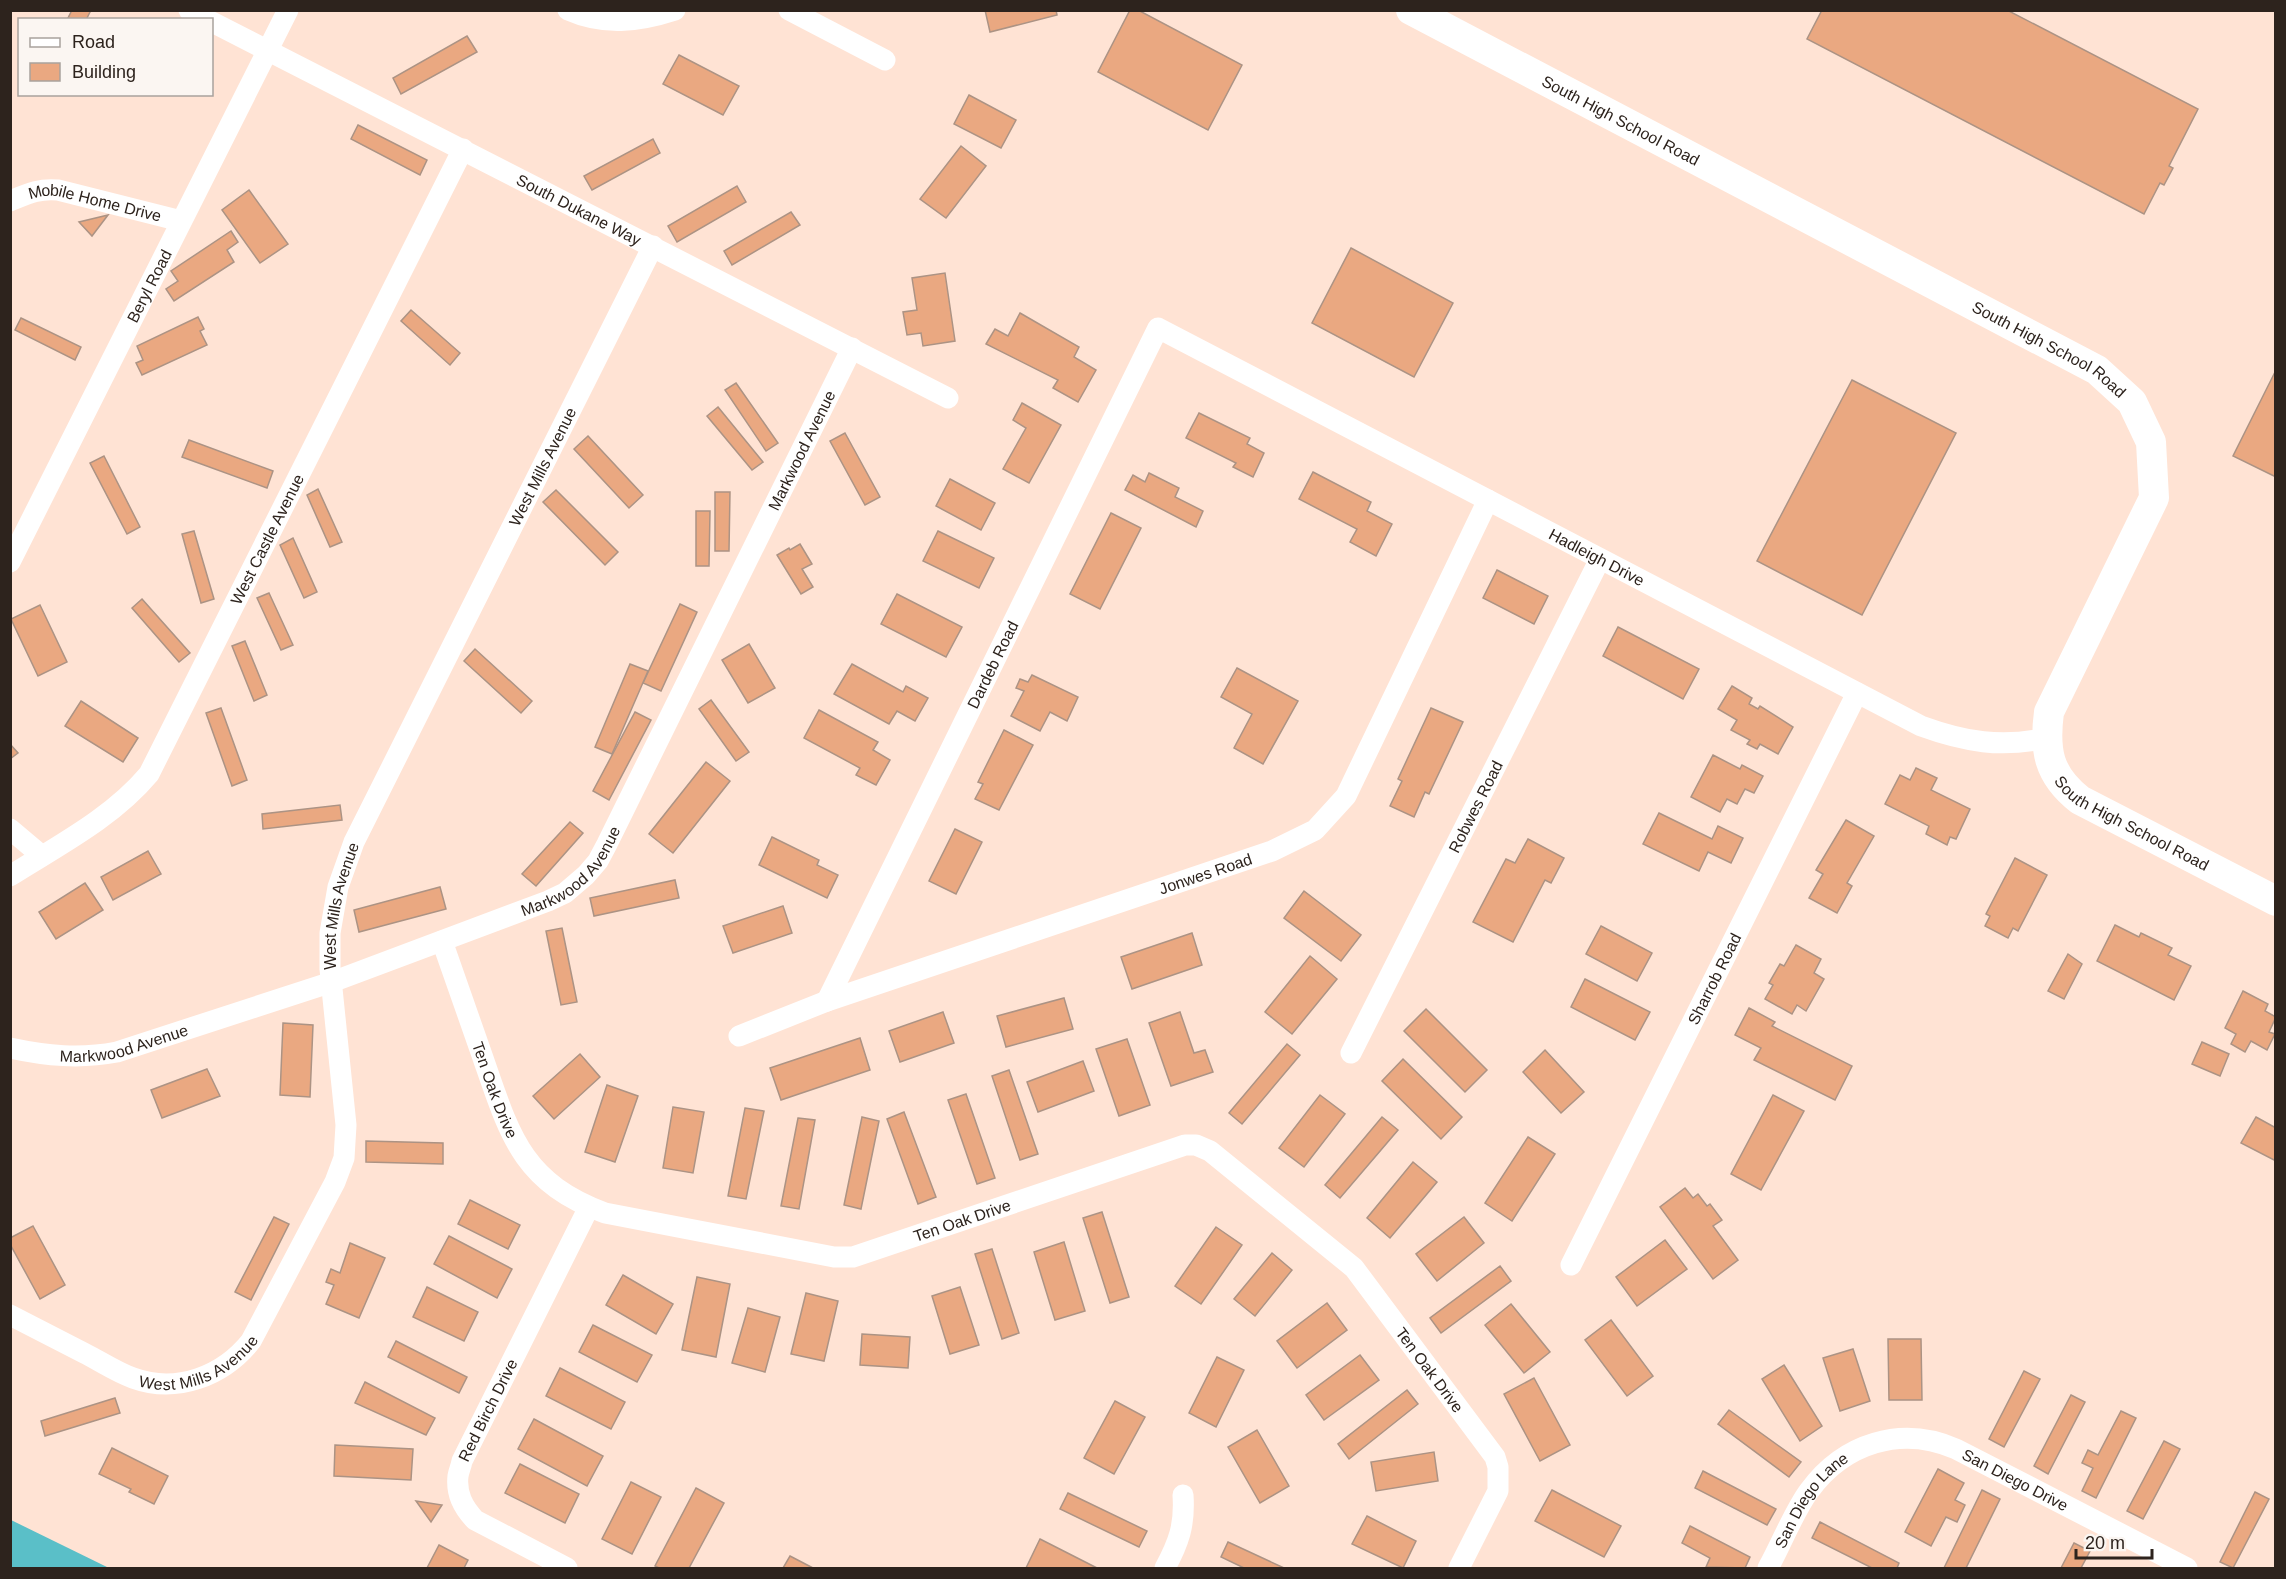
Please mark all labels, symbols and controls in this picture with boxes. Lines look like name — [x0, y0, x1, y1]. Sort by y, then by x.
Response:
legend — [18, 18, 213, 96]
text: Road — [72, 32, 115, 52]
text: Building — [72, 62, 136, 82]
street label: South High School Road — [1539, 72, 1702, 168]
street label: South Dukane Way — [514, 171, 644, 248]
street label: Mobile Home Drive — [26, 181, 163, 224]
street label: Beryl Road — [124, 247, 174, 325]
street label: South High School Road — [1970, 298, 2129, 401]
street label: Markwood Avenue — [765, 387, 838, 513]
street label: West Mills Avenue — [506, 405, 579, 529]
street label: West Castle Avenue — [227, 471, 307, 607]
street label: Hadleigh Drive — [1546, 525, 1647, 589]
street label: Dardeb Road — [964, 618, 1021, 711]
street label: Robwes Road — [1445, 758, 1505, 855]
street label: South High School Road — [2051, 772, 2212, 873]
street label: Markwood Avenue — [518, 823, 623, 919]
street label: West Mills Avenue — [322, 840, 362, 970]
street label: Jonwes Road — [1157, 850, 1254, 897]
street label: Sharrob Road — [1684, 930, 1744, 1027]
street label: Markwood Avenue — [59, 1021, 190, 1064]
street label: Ten Oak Drive — [469, 1039, 521, 1141]
street label: Ten Oak Drive — [911, 1196, 1013, 1244]
street label: Ten Oak Drive — [1393, 1324, 1467, 1416]
street label: West Mills Avenue — [138, 1333, 261, 1392]
street label: Red Birch Drive — [455, 1356, 520, 1464]
street label: San Diego Drive — [1960, 1445, 2071, 1514]
street label: San Diego Lane — [1771, 1449, 1851, 1551]
scale bar — [2076, 1522, 2152, 1560]
text: 20 m — [2085, 1533, 2125, 1553]

